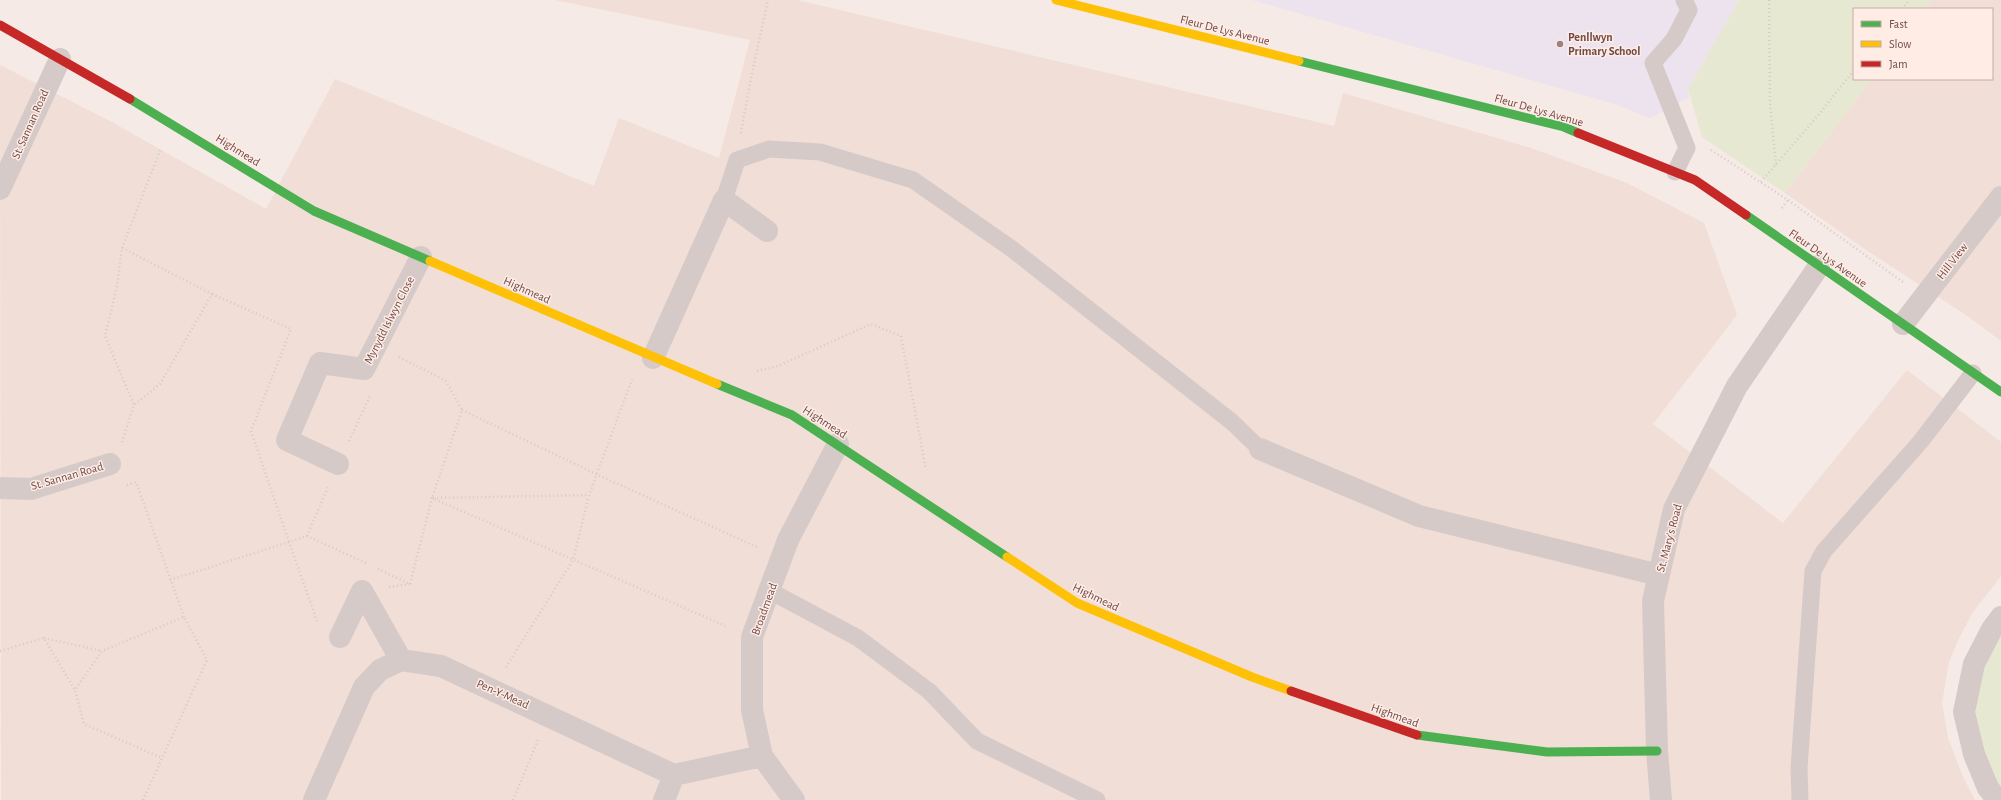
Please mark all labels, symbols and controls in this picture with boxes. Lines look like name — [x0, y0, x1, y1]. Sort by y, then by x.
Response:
legend — [1853, 8, 1993, 80]
street label: Fleur De Lys Avenue — [1179, 13, 1271, 48]
text: Fast — [1889, 18, 1908, 30]
place label: Penllwyn Primary School — [1568, 31, 1640, 58]
text: Slow — [1889, 38, 1911, 50]
marker: Penllwyn Primary School — [1555, 39, 1565, 49]
text: Jam — [1889, 58, 1908, 70]
street label: St. Sannan Road — [9, 88, 51, 160]
street label: Fleur De Lys Avenue — [1493, 92, 1585, 129]
street label: Highmead — [214, 132, 262, 168]
street label: Fleur De Lys Avenue — [1786, 227, 1869, 290]
street label: Hill View — [1934, 241, 1970, 281]
street label: Mynydd Islwyn Close — [362, 274, 417, 366]
street label: Highmead — [502, 274, 552, 306]
street label: Highmead — [801, 403, 849, 441]
street label: St. Sannan Road — [30, 460, 104, 492]
street label: St. Mary's Road — [1654, 503, 1685, 574]
street label: Broadmead — [749, 581, 779, 637]
street label: Highmead — [1071, 581, 1121, 613]
street label: Pen-Y-Mead — [475, 677, 531, 711]
street label: Highmead — [1369, 701, 1421, 729]

